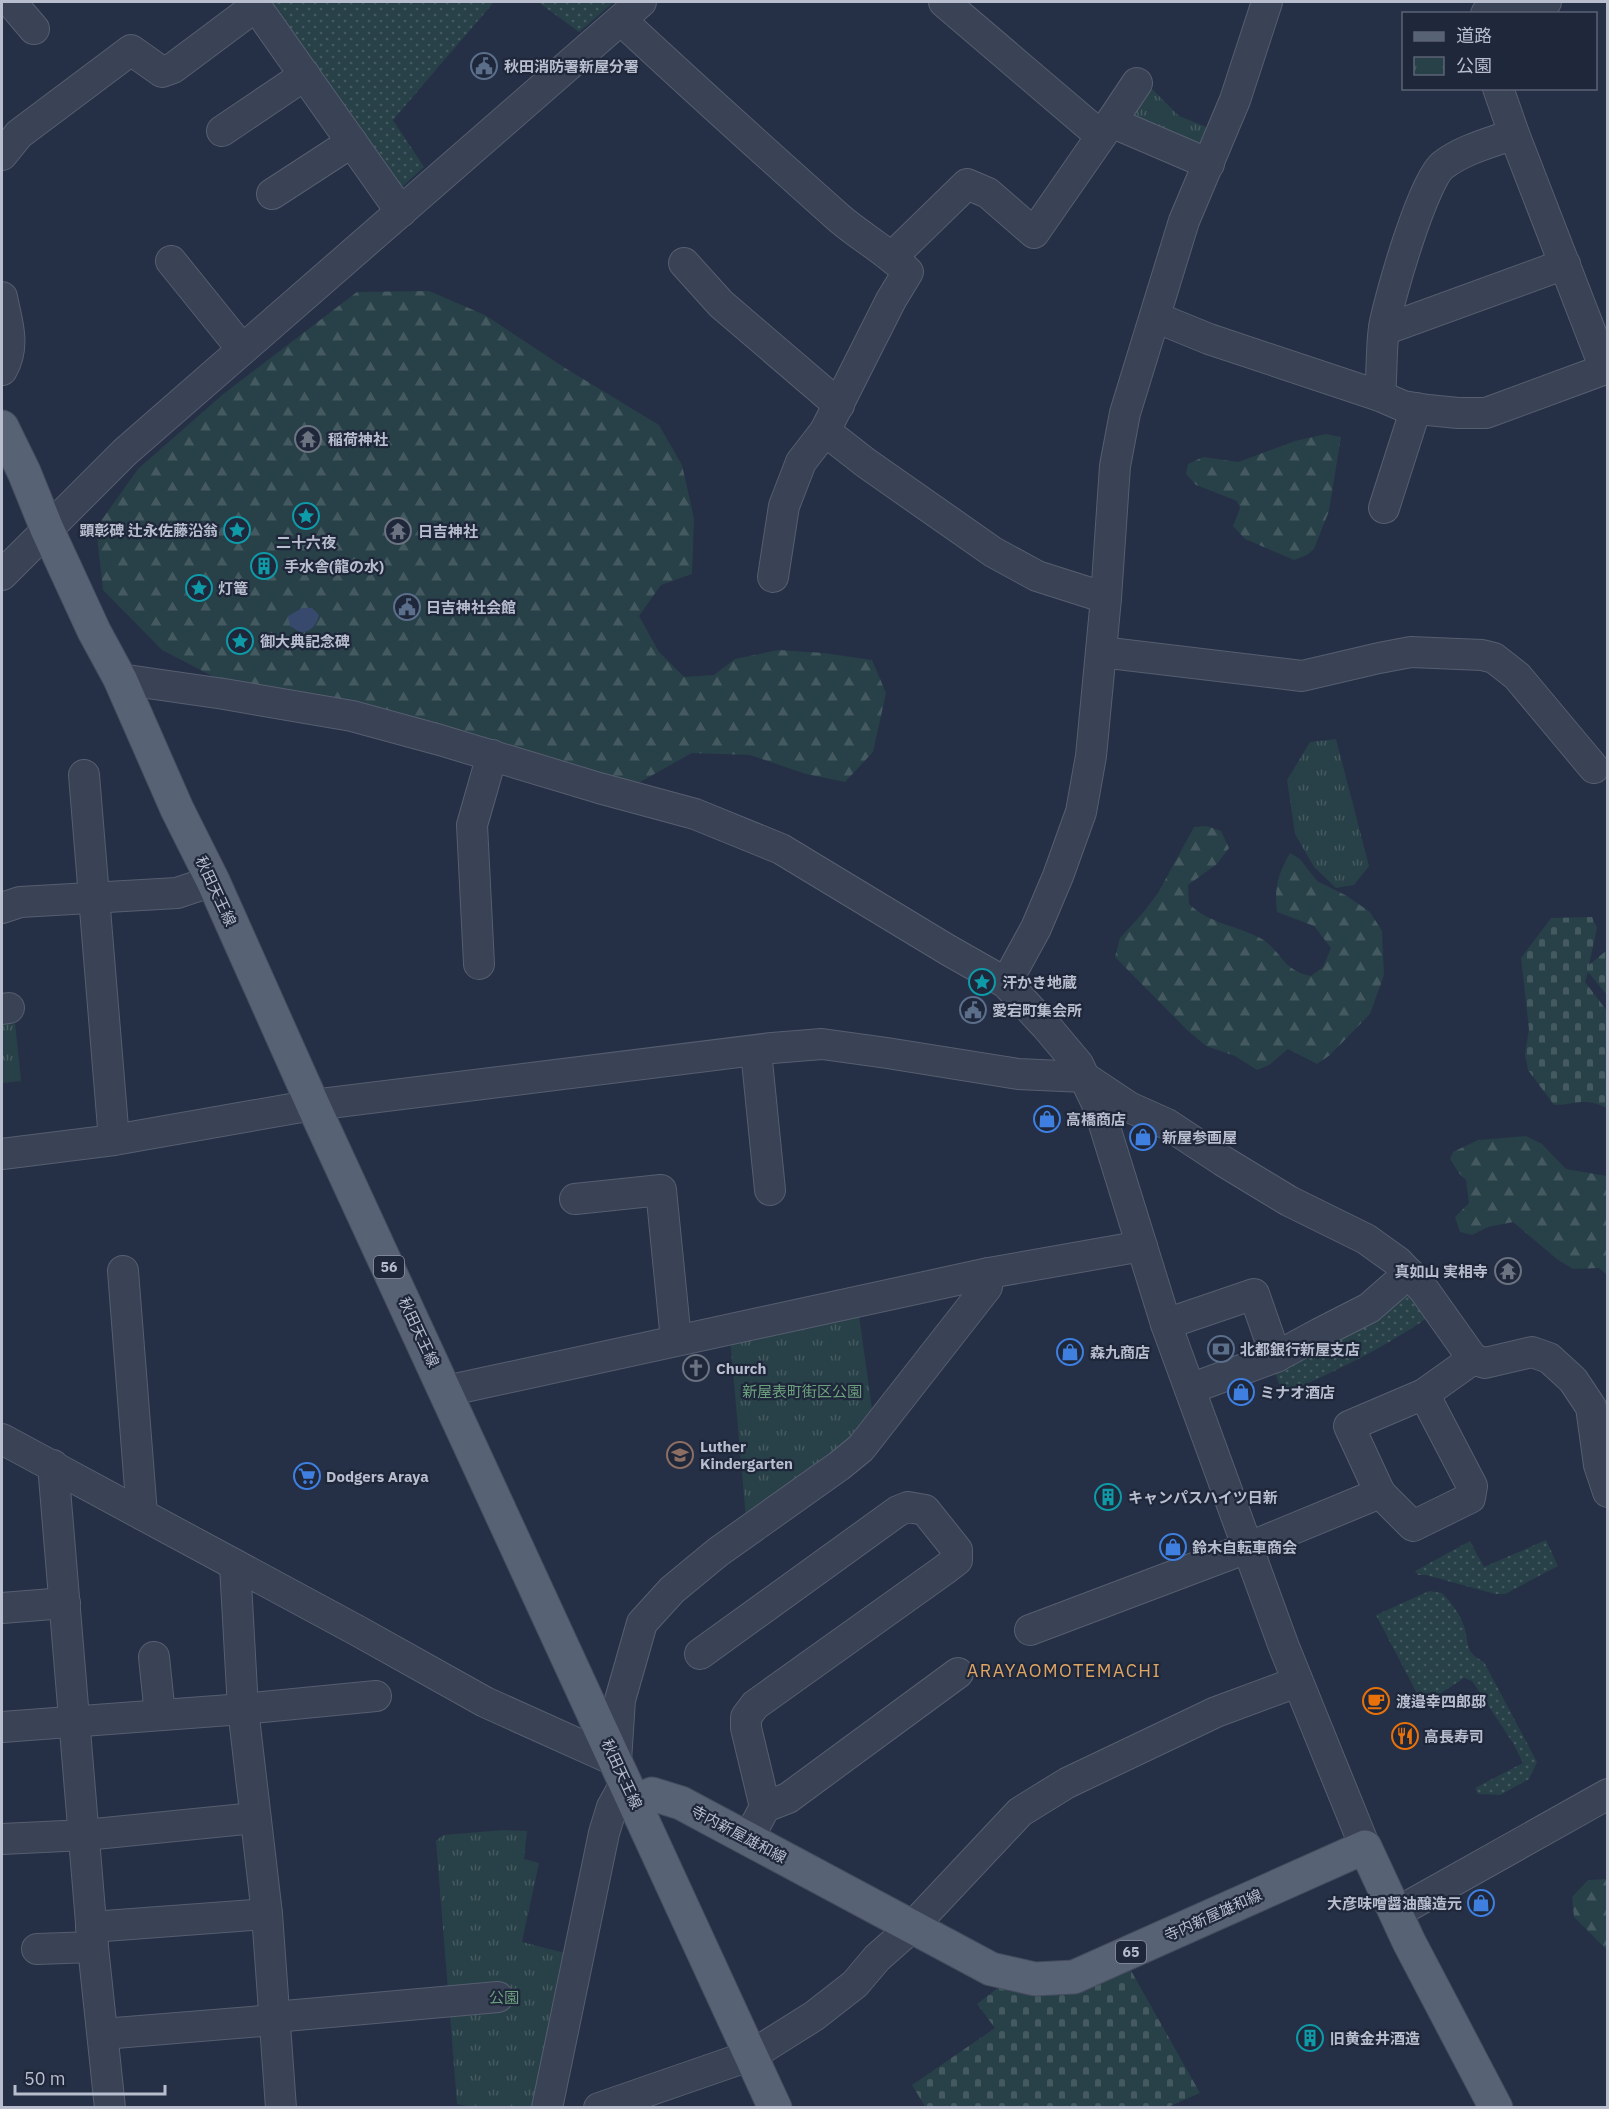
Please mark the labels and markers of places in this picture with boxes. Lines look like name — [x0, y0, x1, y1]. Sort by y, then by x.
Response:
public building icon: 秋田消防署新屋分署 — [469, 51, 499, 81]
place label: 秋田消防署新屋分署 — [504, 57, 639, 76]
temple icon: 稲荷神社 — [293, 424, 323, 454]
place label: 稲荷神社 — [328, 430, 388, 449]
place icon: 二十六夜 — [291, 501, 321, 531]
place icon: 顕彰碑 辻永佐藤沿翁 — [222, 515, 252, 545]
temple icon: 日吉神社 — [383, 516, 413, 546]
place label: 顕彰碑 辻永佐藤沿翁 — [79, 521, 218, 540]
place label: 日吉神社 — [418, 522, 478, 541]
place label: 二十六夜 — [276, 533, 337, 552]
building icon: 手水舎(龍の水) — [249, 551, 279, 581]
place label: 手水舎(龍の水) — [284, 557, 384, 576]
place icon: 灯篭 — [184, 573, 214, 603]
place label: 灯篭 — [218, 579, 248, 598]
public building icon: 日吉神社会館 — [392, 592, 422, 622]
place label: 日吉神社会館 — [426, 598, 516, 617]
place icon: 御大典記念碑 — [225, 626, 255, 656]
place label: 御大典記念碑 — [260, 632, 350, 651]
place icon: 汗かき地蔵 — [967, 967, 997, 997]
place label: 汗かき地蔵 — [1002, 973, 1077, 992]
public building icon: 愛宕町集会所 — [958, 995, 988, 1025]
place label: 愛宕町集会所 — [992, 1001, 1082, 1020]
shop icon: 高橋商店 — [1032, 1104, 1062, 1134]
place label: 高橋商店 — [1066, 1110, 1126, 1129]
shop icon: 新屋参画屋 — [1128, 1122, 1158, 1152]
place label: 新屋参画屋 — [1162, 1128, 1237, 1147]
temple icon: 真如山 実相寺 — [1493, 1256, 1523, 1286]
place label: 真如山 実相寺 — [1394, 1262, 1488, 1281]
bank icon: 北都銀行新屋支店 — [1206, 1334, 1236, 1364]
shop icon: 森九商店 — [1055, 1337, 1085, 1367]
place label: 北都銀行新屋支店 — [1240, 1340, 1360, 1359]
place label: 森九商店 — [1090, 1343, 1150, 1362]
church icon: Church — [681, 1353, 711, 1383]
place label: Church — [716, 1359, 766, 1378]
shop icon: ミナオ酒店 — [1226, 1377, 1256, 1407]
place label: ミナオ酒店 — [1260, 1383, 1335, 1402]
place label: Luther Kindergarten — [700, 1437, 793, 1473]
school or university icon: Luther Kindergarten — [665, 1440, 695, 1470]
supermarket icon: Dodgers Araya — [292, 1461, 322, 1491]
place label: Dodgers Araya — [326, 1467, 429, 1486]
building icon: キャンパスハイツ日新 — [1093, 1482, 1123, 1512]
place label: キャンパスハイツ日新 — [1128, 1488, 1278, 1507]
shop icon: 鈴木自転車商会 — [1158, 1532, 1188, 1562]
place label: 鈴木自転車商会 — [1192, 1538, 1297, 1557]
cafe icon: 渡邉幸四郎邸 — [1361, 1686, 1391, 1716]
place label: 渡邉幸四郎邸 — [1396, 1692, 1486, 1711]
restaurant icon: 高長寿司 — [1390, 1721, 1420, 1751]
place label: 高長寿司 — [1424, 1727, 1484, 1746]
shop icon: 大彦味噌醤油醸造元 — [1466, 1888, 1496, 1918]
place label: 大彦味噌醤油醸造元 — [1327, 1894, 1462, 1913]
building icon: 旧黄金井酒造 — [1295, 2023, 1325, 2053]
place label: 旧黄金井酒造 — [1330, 2029, 1420, 2048]

